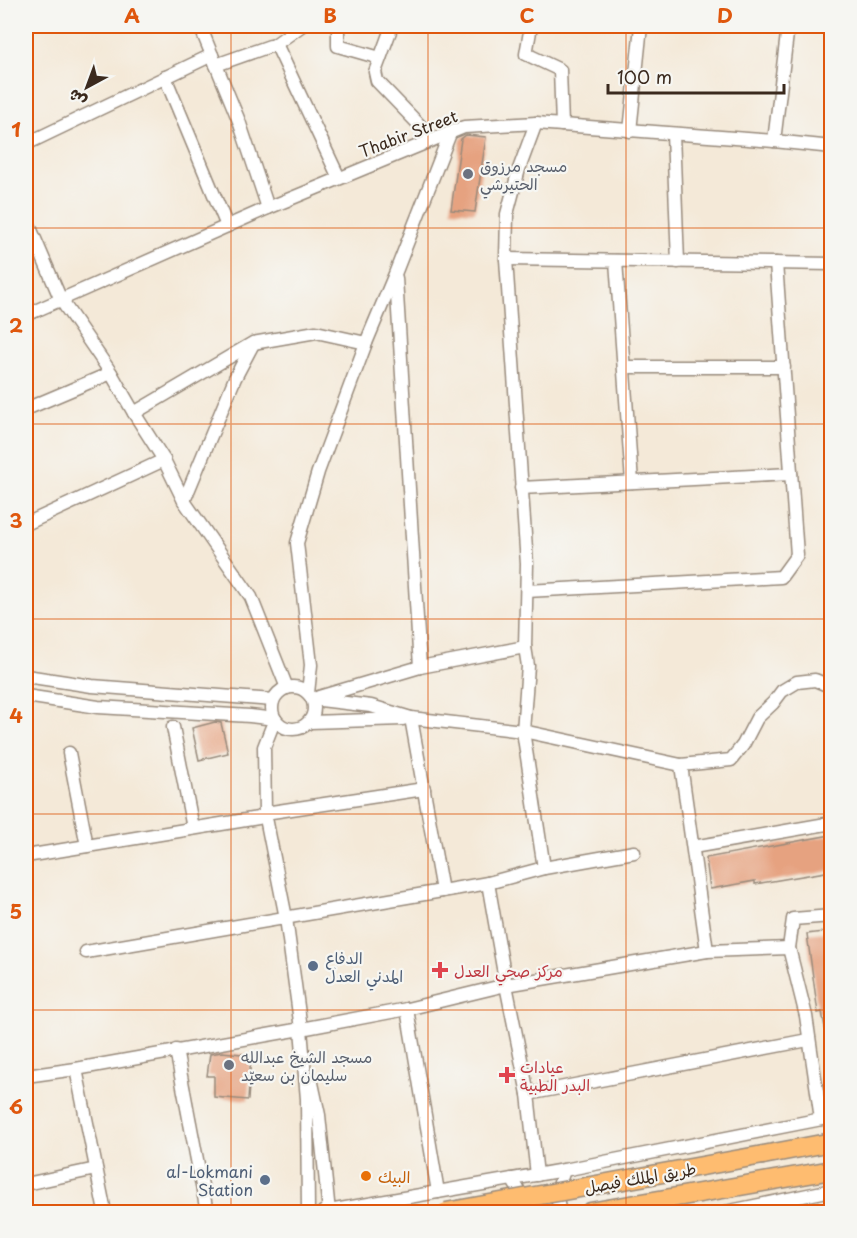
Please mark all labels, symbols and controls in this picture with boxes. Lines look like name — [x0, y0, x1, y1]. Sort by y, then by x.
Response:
text: A — [124, 0, 140, 30]
text: B — [323, 0, 337, 30]
text: C — [519, 0, 535, 30]
text: D — [717, 0, 733, 30]
north arrow — [57, 57, 117, 117]
scale bar — [608, 57, 784, 95]
text: 100 m — [617, 63, 672, 90]
text: ش — [62, 84, 91, 114]
street label: Thabir Street — [355, 103, 461, 163]
text: 1 — [11, 114, 21, 144]
place label: مسجد مرزوق الحتيرشي — [480, 153, 567, 199]
marker: مسجد مرزوق الحتيرشي — [461, 167, 475, 181]
text: 2 — [9, 310, 23, 340]
text: 3 — [9, 505, 23, 535]
text: 4 — [9, 700, 23, 730]
text: 5 — [10, 896, 22, 926]
place label: الدفاع المدني العدل — [325, 945, 403, 991]
place label: مركز صحي العدل — [454, 958, 563, 986]
marker: الدفاع المدني العدل — [306, 959, 320, 973]
marker: مركز صحي العدل — [431, 961, 449, 979]
place label: مسجد الشيخ عبدالله سليمان بن سعيّد — [241, 1044, 372, 1086]
place label: عيادات البدر الطبية — [520, 1054, 590, 1096]
marker: مسجد الشيخ عبدالله سليمان بن سعيّد — [222, 1058, 236, 1072]
marker: عيادات البدر الطبية — [498, 1066, 516, 1084]
text: 6 — [9, 1091, 23, 1121]
street label: طريق الملك فيصل — [582, 1155, 698, 1199]
place label: al-Lokmani Station — [166, 1159, 253, 1201]
place label: البيك — [378, 1164, 410, 1188]
marker: البيك — [359, 1169, 373, 1183]
marker: al-Lokmani Station — [258, 1173, 272, 1187]

